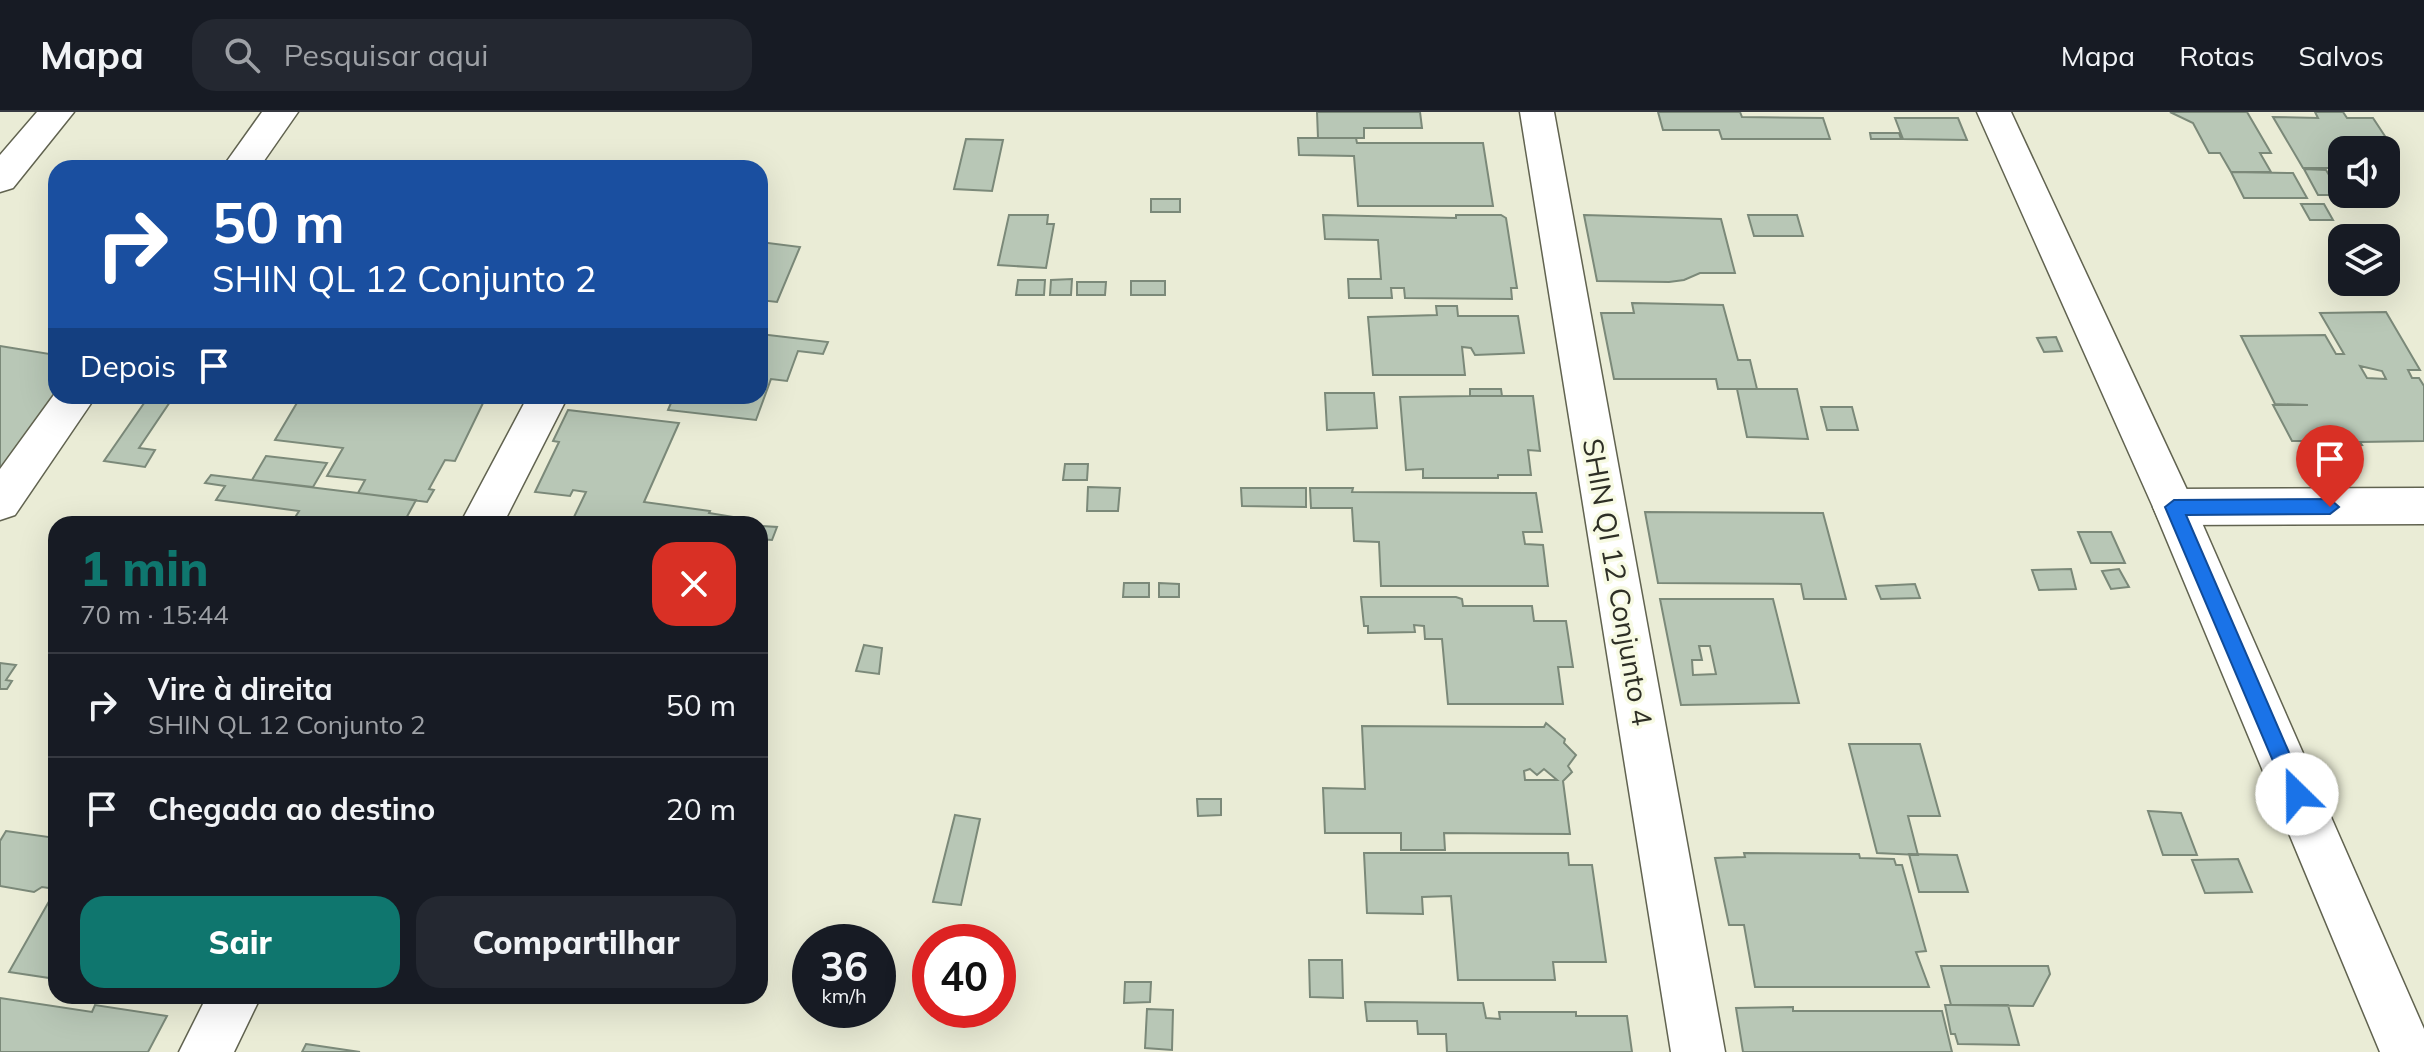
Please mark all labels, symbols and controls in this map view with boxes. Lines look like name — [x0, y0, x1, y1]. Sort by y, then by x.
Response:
search box — [192, 19, 752, 91]
text: Mapa — [40, 31, 144, 79]
icon: search — [220, 33, 264, 77]
text: Pesquisar aqui — [284, 36, 488, 74]
text: Mapa — [2061, 38, 2135, 73]
text: Rotas — [2179, 38, 2255, 73]
text: Salvos — [2299, 38, 2384, 73]
map controls — [2328, 136, 2400, 296]
button: sound — [2328, 136, 2400, 208]
text: 50 m — [212, 187, 345, 257]
icon: right — [80, 192, 184, 296]
button: layers — [2328, 224, 2400, 296]
text: SHIN QL 12 Conjunto 2 — [212, 256, 596, 301]
icon: arrive — [192, 344, 236, 388]
text: Depois — [80, 347, 176, 385]
pin — [2296, 425, 2364, 507]
street label: SHIN QI 12 Conjunto 4 — [1575, 436, 1661, 729]
icon: arrive — [2308, 437, 2352, 481]
text: 1 min — [80, 538, 209, 598]
button: close — [652, 542, 736, 626]
text: 70 m · 15:44 — [80, 598, 229, 631]
text: Vire à direita — [148, 670, 333, 708]
icon: right — [80, 683, 124, 727]
text: 50 m — [666, 686, 736, 724]
text: SHIN QL 12 Conjunto 2 — [148, 708, 426, 741]
position arrow — [2255, 752, 2339, 836]
icon: arrive — [80, 787, 124, 831]
text: Chegada ao destino — [148, 790, 435, 828]
text: 20 m — [666, 790, 736, 828]
button: Sair — [80, 896, 400, 988]
button: Compartilhar — [416, 896, 736, 988]
speed limit sign: 40 — [912, 924, 1016, 1028]
text: 36 — [820, 941, 868, 991]
text: km/h — [821, 983, 867, 1008]

